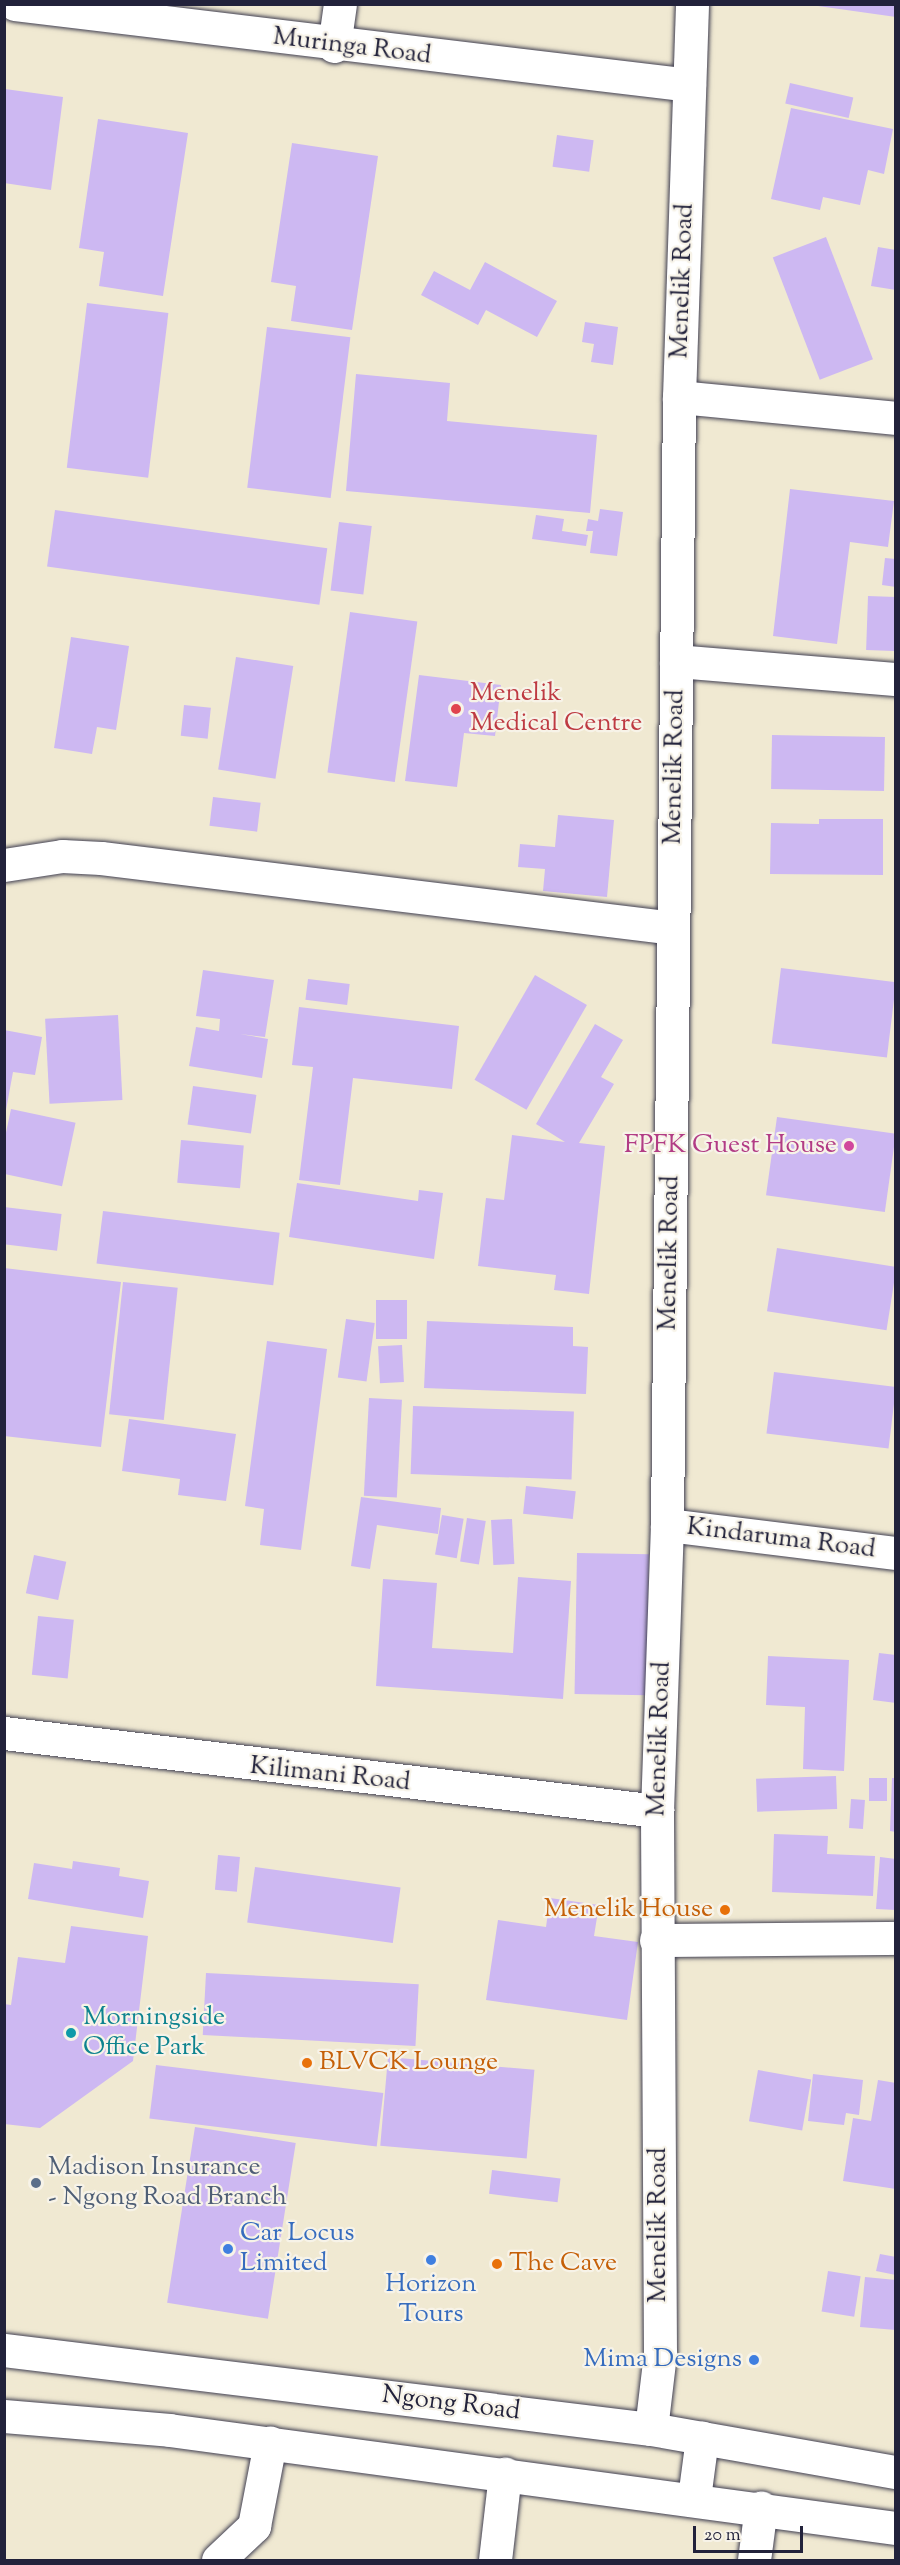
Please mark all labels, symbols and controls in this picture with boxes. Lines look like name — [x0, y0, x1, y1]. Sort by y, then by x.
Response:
street label: Muringa Road — [271, 22, 433, 72]
street label: Menelik Road — [665, 203, 701, 359]
place label: Menelik Medical Centre — [470, 678, 642, 740]
street label: Menelik Road — [658, 689, 692, 845]
marker: Menelik Medical Centre — [447, 700, 465, 718]
place label: FPFK Guest House — [624, 1130, 837, 1162]
marker: FPFK Guest House — [842, 1139, 856, 1153]
street label: Menelik Road — [653, 1175, 687, 1331]
street label: Kindaruma Road — [685, 1512, 877, 1566]
street label: Menelik Road — [642, 1661, 678, 1817]
street label: Kilimani Road — [248, 1751, 412, 1799]
place label: Menelik House — [544, 1894, 713, 1926]
marker: Menelik House — [718, 1903, 732, 1917]
place label: Morningside Office Park — [83, 2002, 225, 2064]
marker: Morningside Office Park — [64, 2026, 78, 2040]
place label: BLVCK Lounge — [319, 2047, 498, 2079]
marker: BLVCK Lounge — [300, 2056, 314, 2070]
street label: Menelik Road — [643, 2147, 675, 2303]
place label: Madison Insurance - Ngong Road Branch — [48, 2152, 287, 2214]
marker: Madison Insurance - Ngong Road Branch — [29, 2176, 43, 2190]
place label: Car Locus Limited — [240, 2218, 354, 2280]
marker: Car Locus Limited — [221, 2242, 235, 2256]
place label: The Cave — [509, 2248, 617, 2280]
marker: Horizon Tours — [424, 2253, 438, 2267]
marker: The Cave — [490, 2257, 504, 2271]
place label: Horizon Tours — [385, 2269, 477, 2330]
place label: Mima Designs — [583, 2344, 742, 2376]
marker: Mima Designs — [747, 2353, 761, 2367]
street label: Ngong Road — [380, 2380, 522, 2428]
scale bar — [696, 2514, 806, 2552]
text: 20 m — [704, 2523, 741, 2549]

